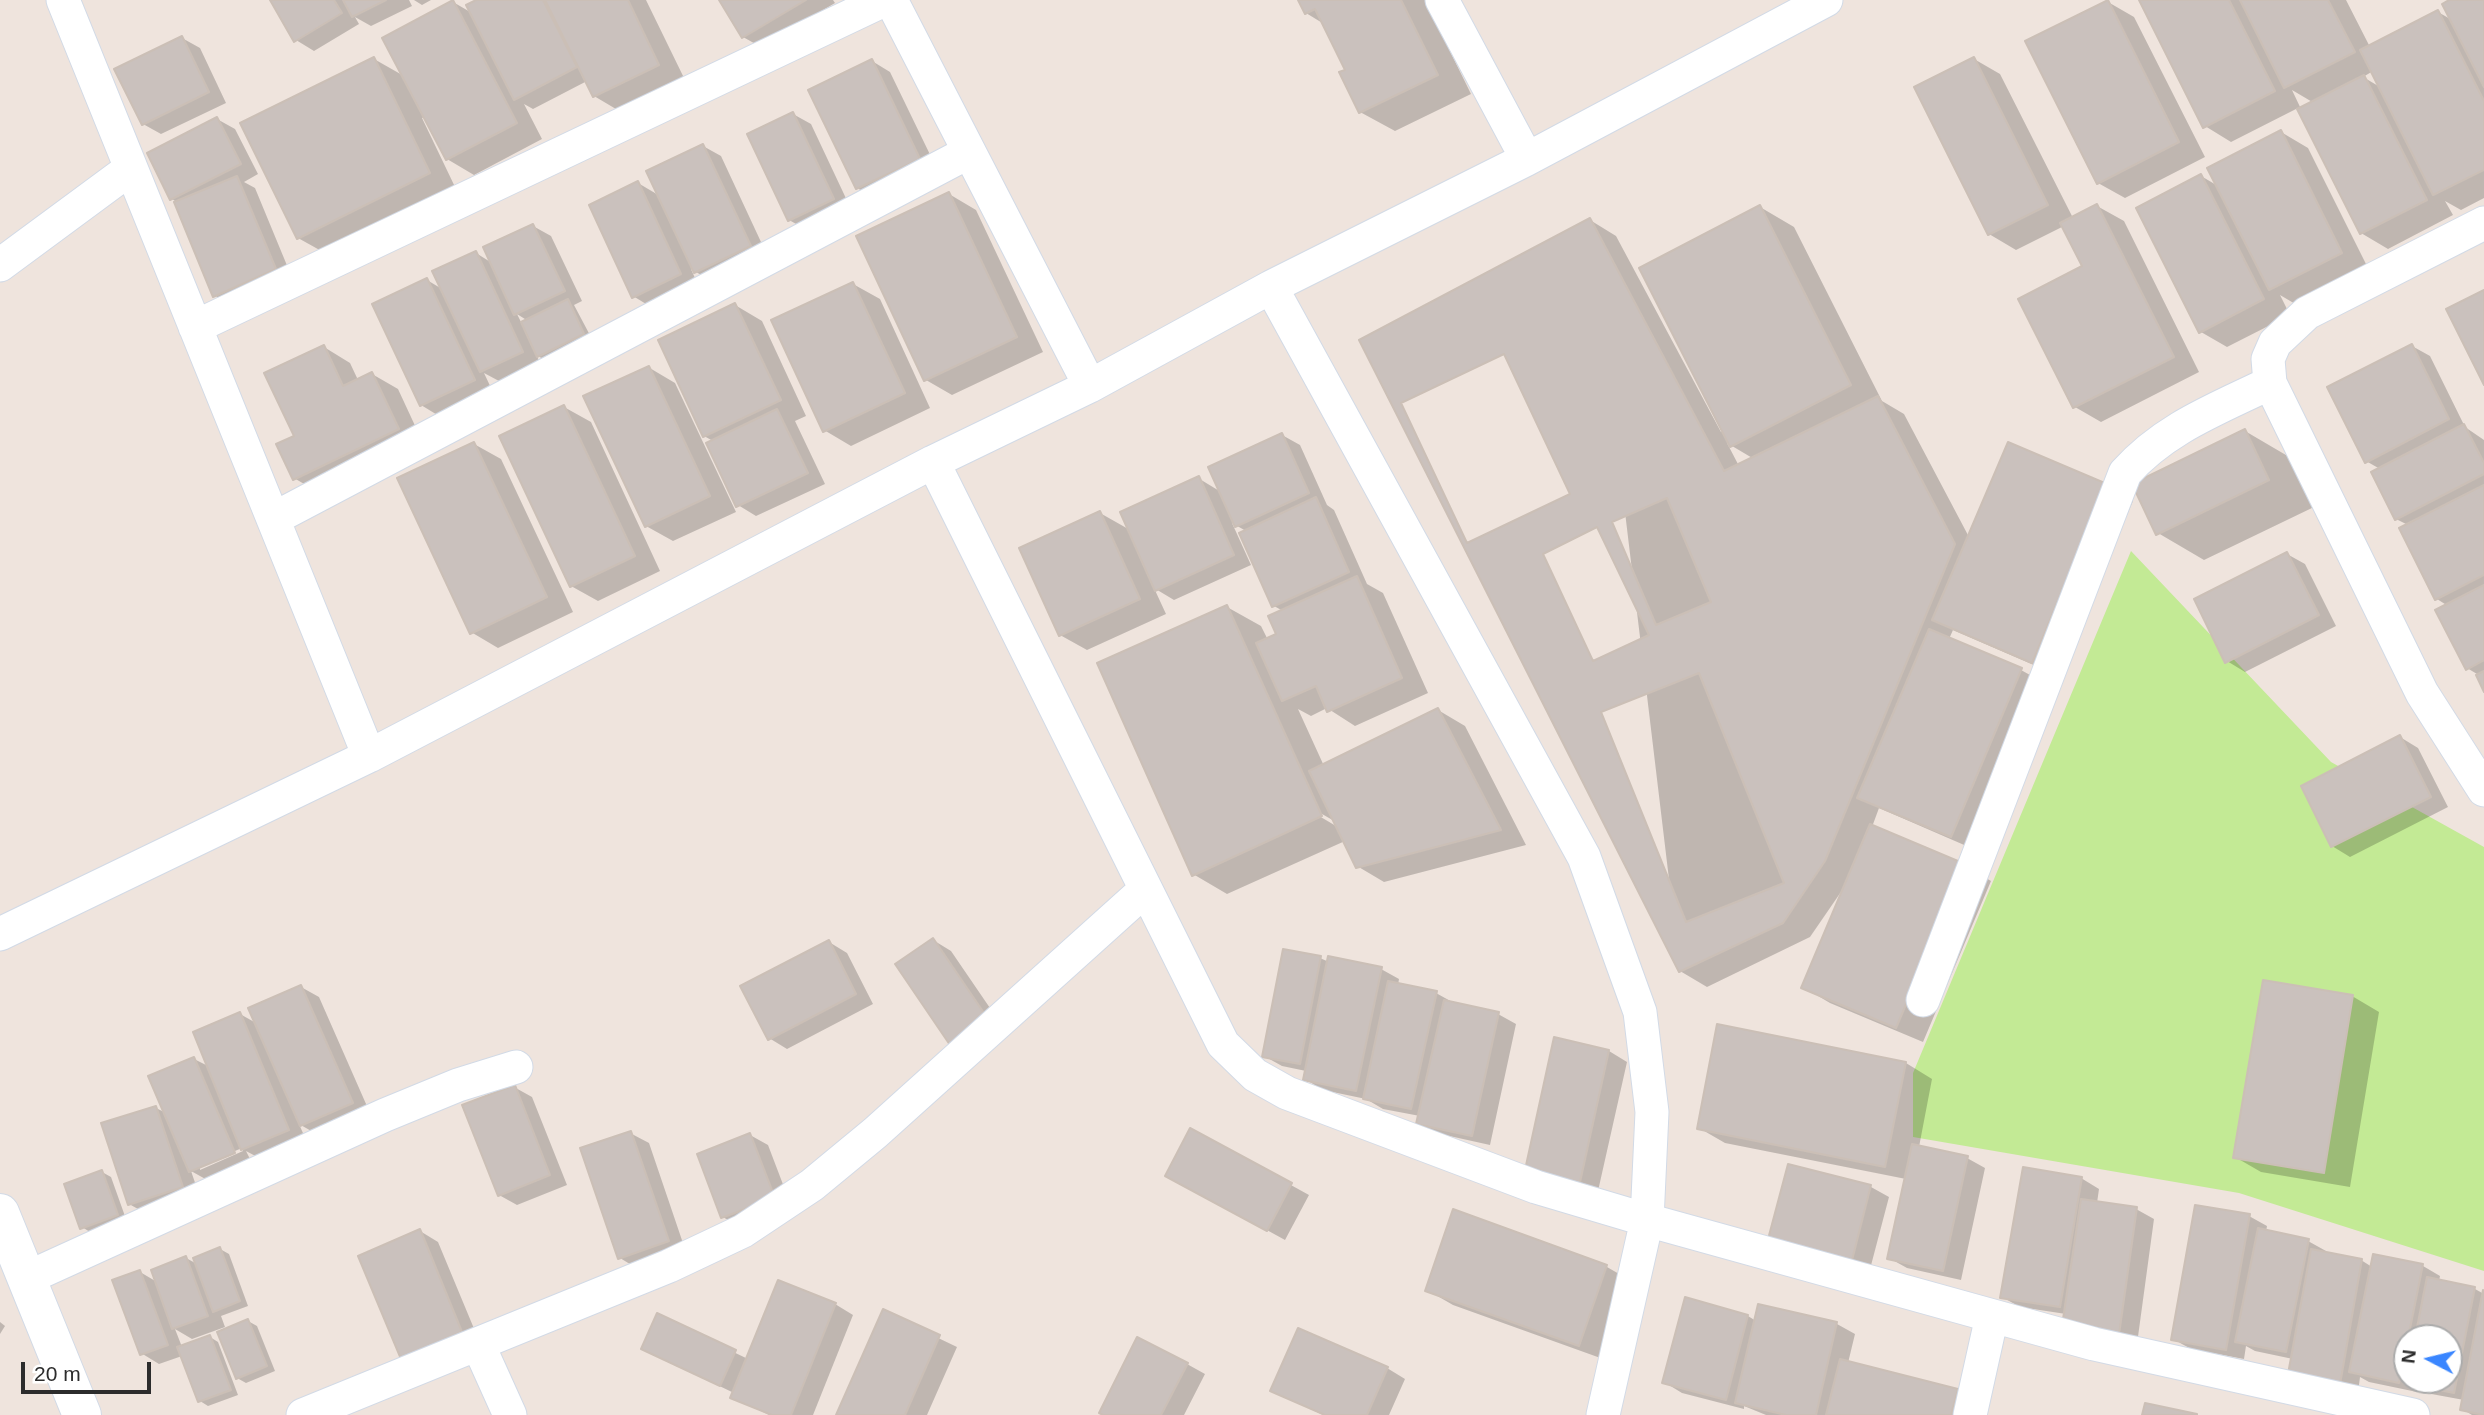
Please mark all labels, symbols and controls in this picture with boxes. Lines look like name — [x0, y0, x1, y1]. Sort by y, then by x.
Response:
north arrow — [2393, 1324, 2463, 1394]
scale bar — [24, 1348, 154, 1392]
text: N — [2397, 1349, 2420, 1365]
text: 20 m — [34, 1362, 81, 1385]

